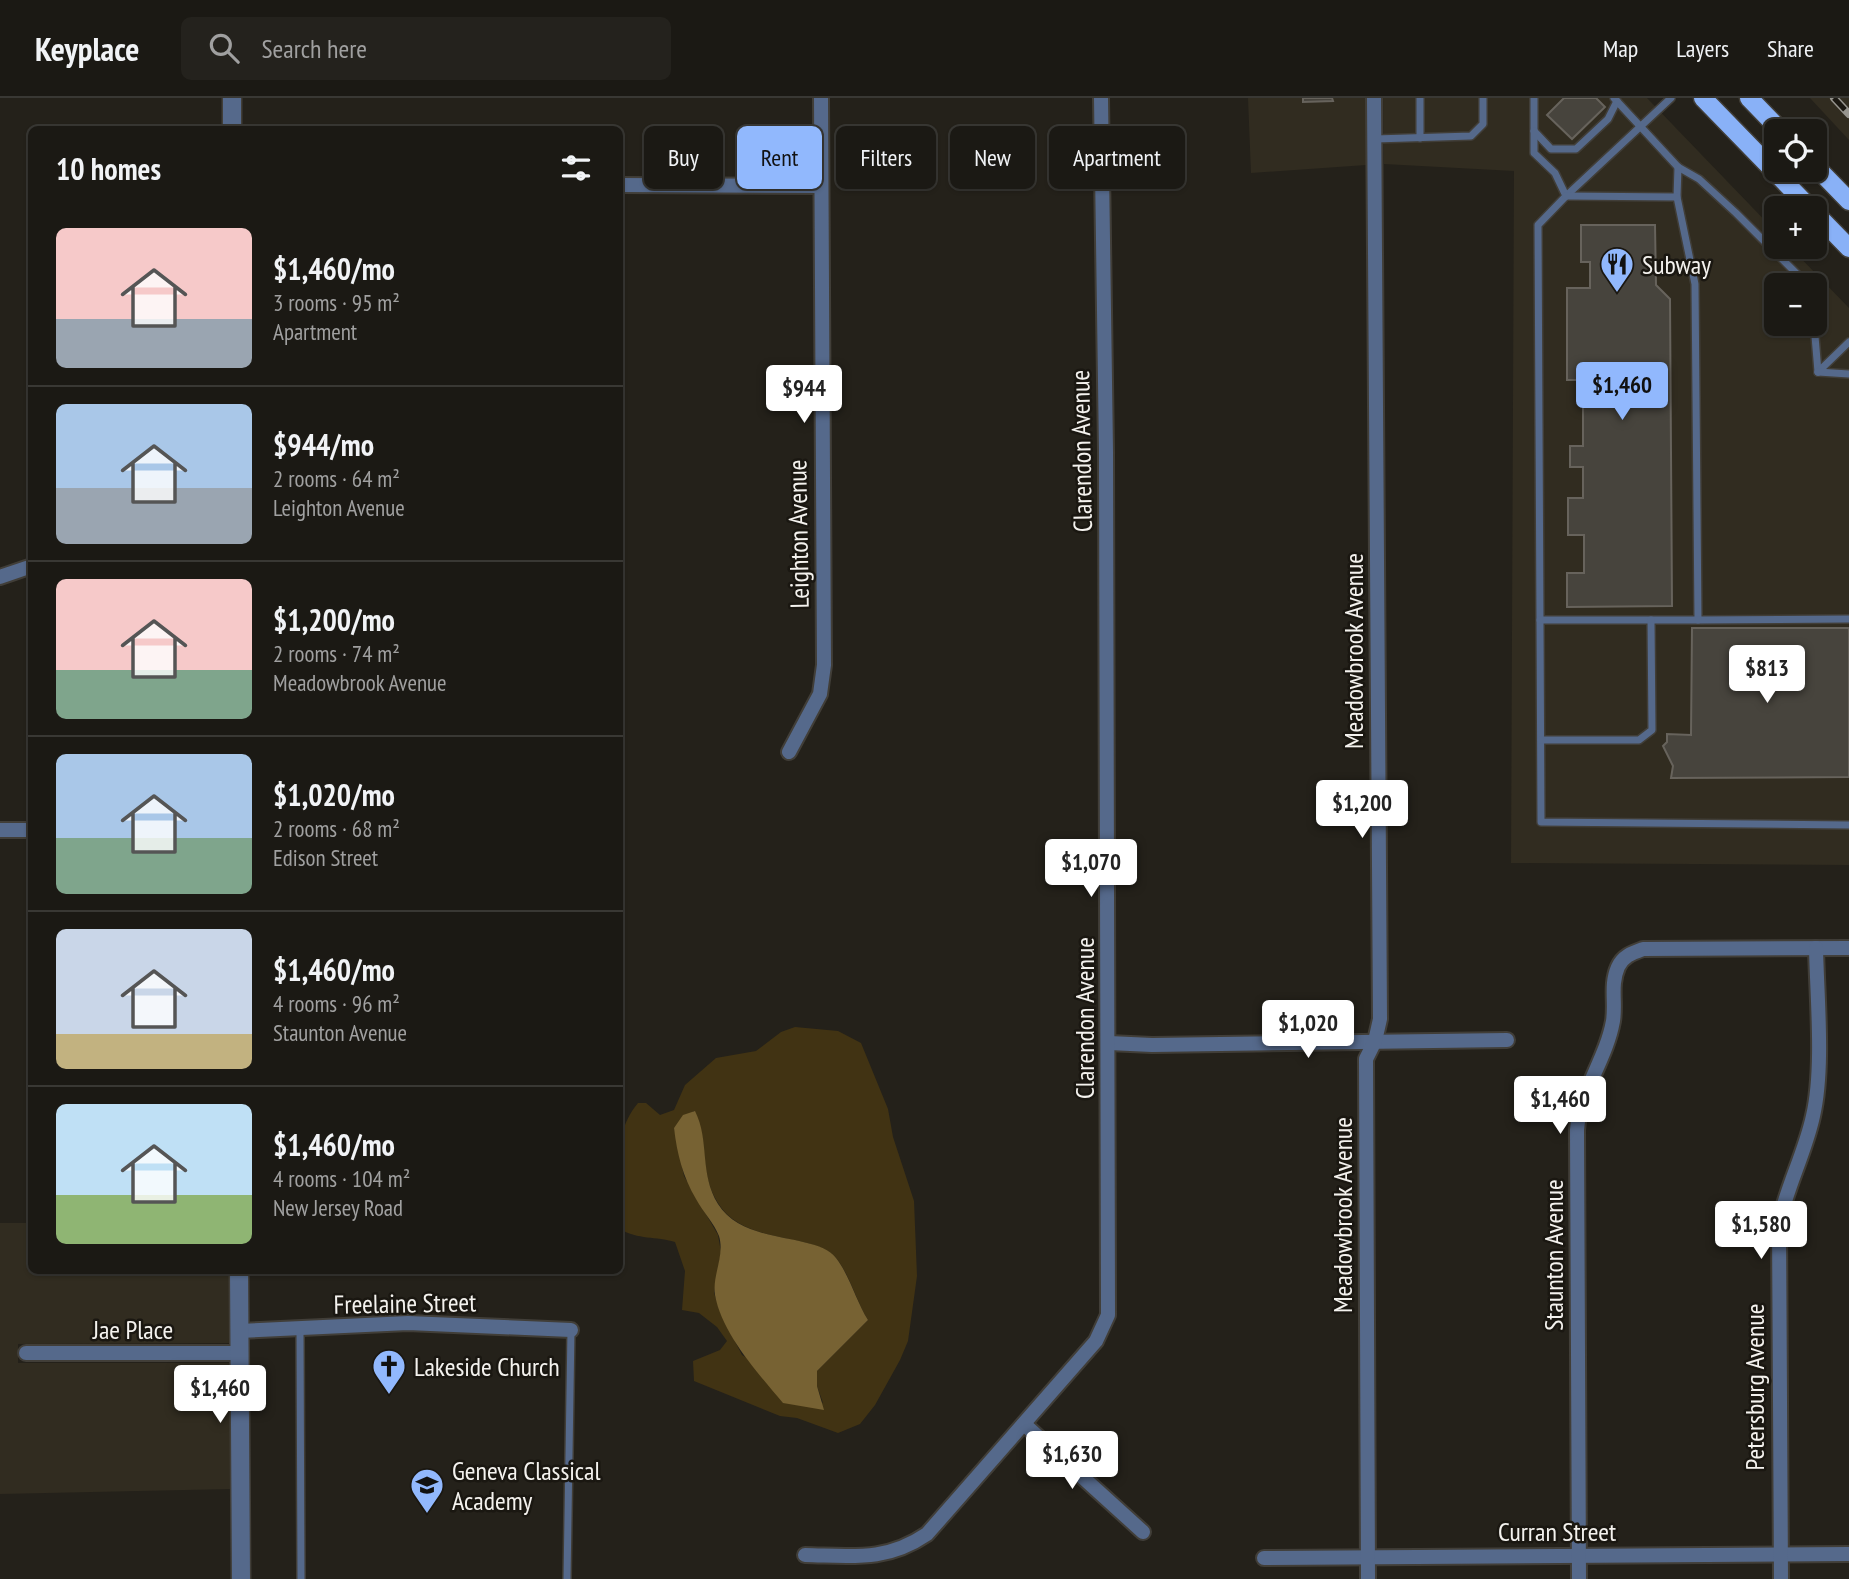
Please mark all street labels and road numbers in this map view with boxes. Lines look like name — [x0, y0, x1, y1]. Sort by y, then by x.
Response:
street label: Clarendon Avenue — [1063, 370, 1099, 532]
street label: Leighton Avenue — [780, 459, 816, 609]
street label: Meadowbrook Avenue — [1337, 553, 1370, 749]
street label: Clarendon Avenue — [1068, 937, 1101, 1099]
street label: Meadowbrook Avenue — [1326, 1117, 1359, 1313]
street label: Staunton Avenue — [1537, 1179, 1570, 1331]
street label: Freelaine Street — [333, 1285, 477, 1321]
street label: Petersburg Avenue — [1738, 1304, 1771, 1470]
street label: Jae Place — [92, 1313, 173, 1346]
street label: Curran Street — [1498, 1515, 1616, 1548]

